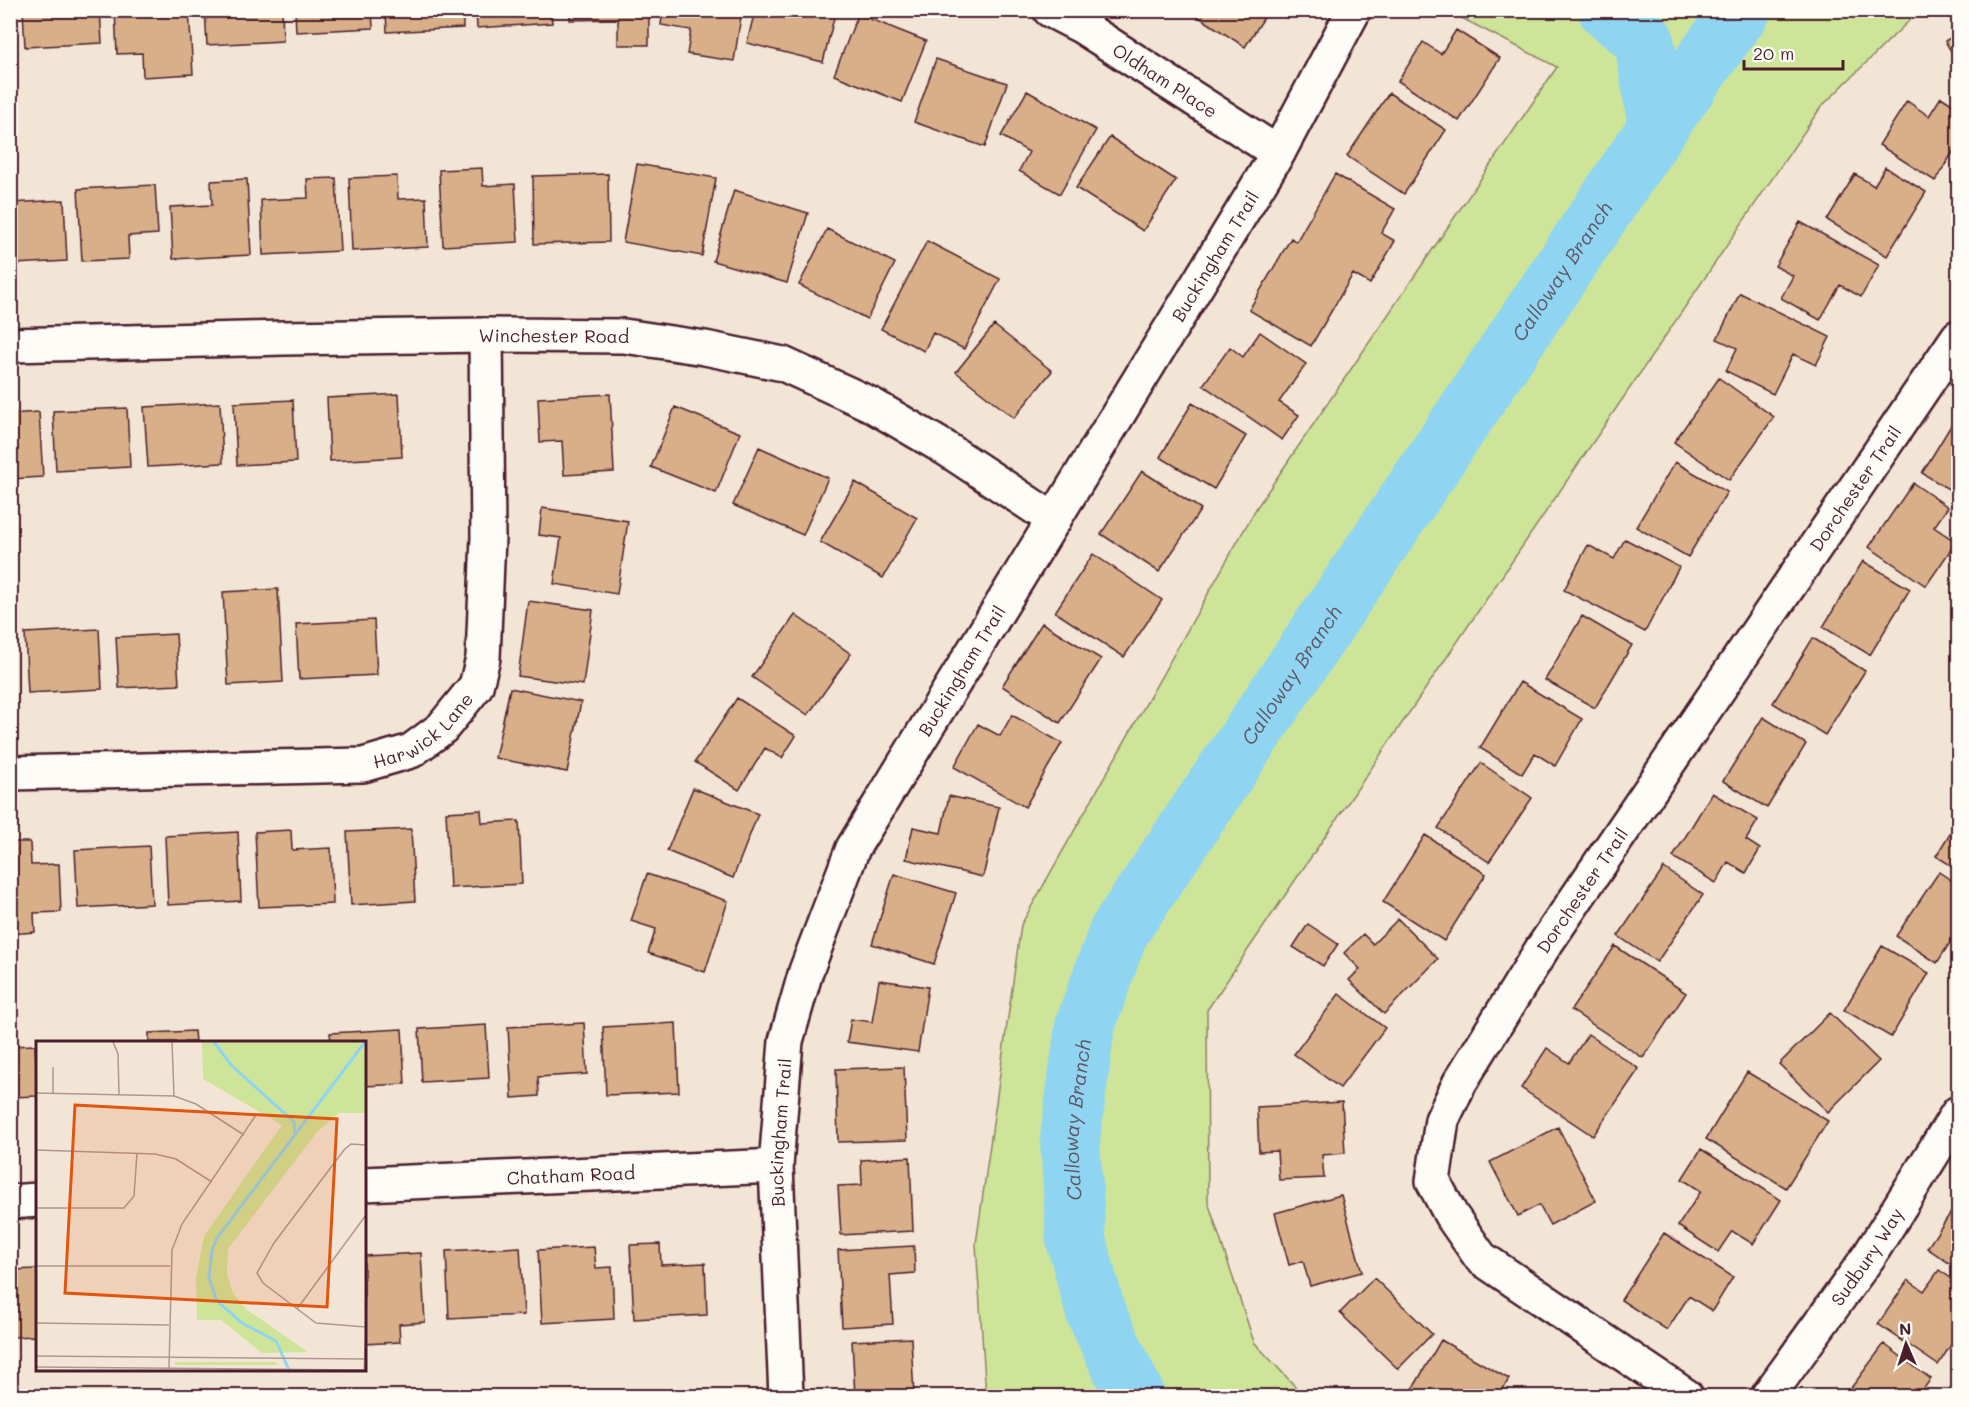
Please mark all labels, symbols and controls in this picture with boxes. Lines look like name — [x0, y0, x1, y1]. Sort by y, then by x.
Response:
scale bar — [1744, 33, 1843, 71]
street label: Oldham Place — [1108, 38, 1222, 123]
text: 20 m — [1753, 41, 1794, 65]
street label: Buckingham Trail — [1166, 186, 1264, 326]
water label: Calloway Branch — [1505, 196, 1618, 346]
street label: Winchester Road — [478, 323, 629, 348]
street label: Dorchester Trail — [1804, 421, 1906, 556]
water label: Calloway Branch — [1235, 600, 1347, 750]
street label: Buckingham Trail — [912, 601, 1011, 740]
street label: Harwick Lane — [370, 687, 478, 774]
street label: Dorchester Trail — [1531, 823, 1633, 958]
water label: Calloway Branch — [1057, 1037, 1096, 1202]
inset map — [36, 1041, 366, 1371]
street label: Buckingham Trail — [764, 1057, 797, 1207]
street label: Chatham Road — [506, 1160, 636, 1190]
street label: Sudbury Way — [1825, 1203, 1908, 1310]
north arrow — [1876, 1314, 1936, 1374]
text: N — [1899, 1318, 1912, 1339]

